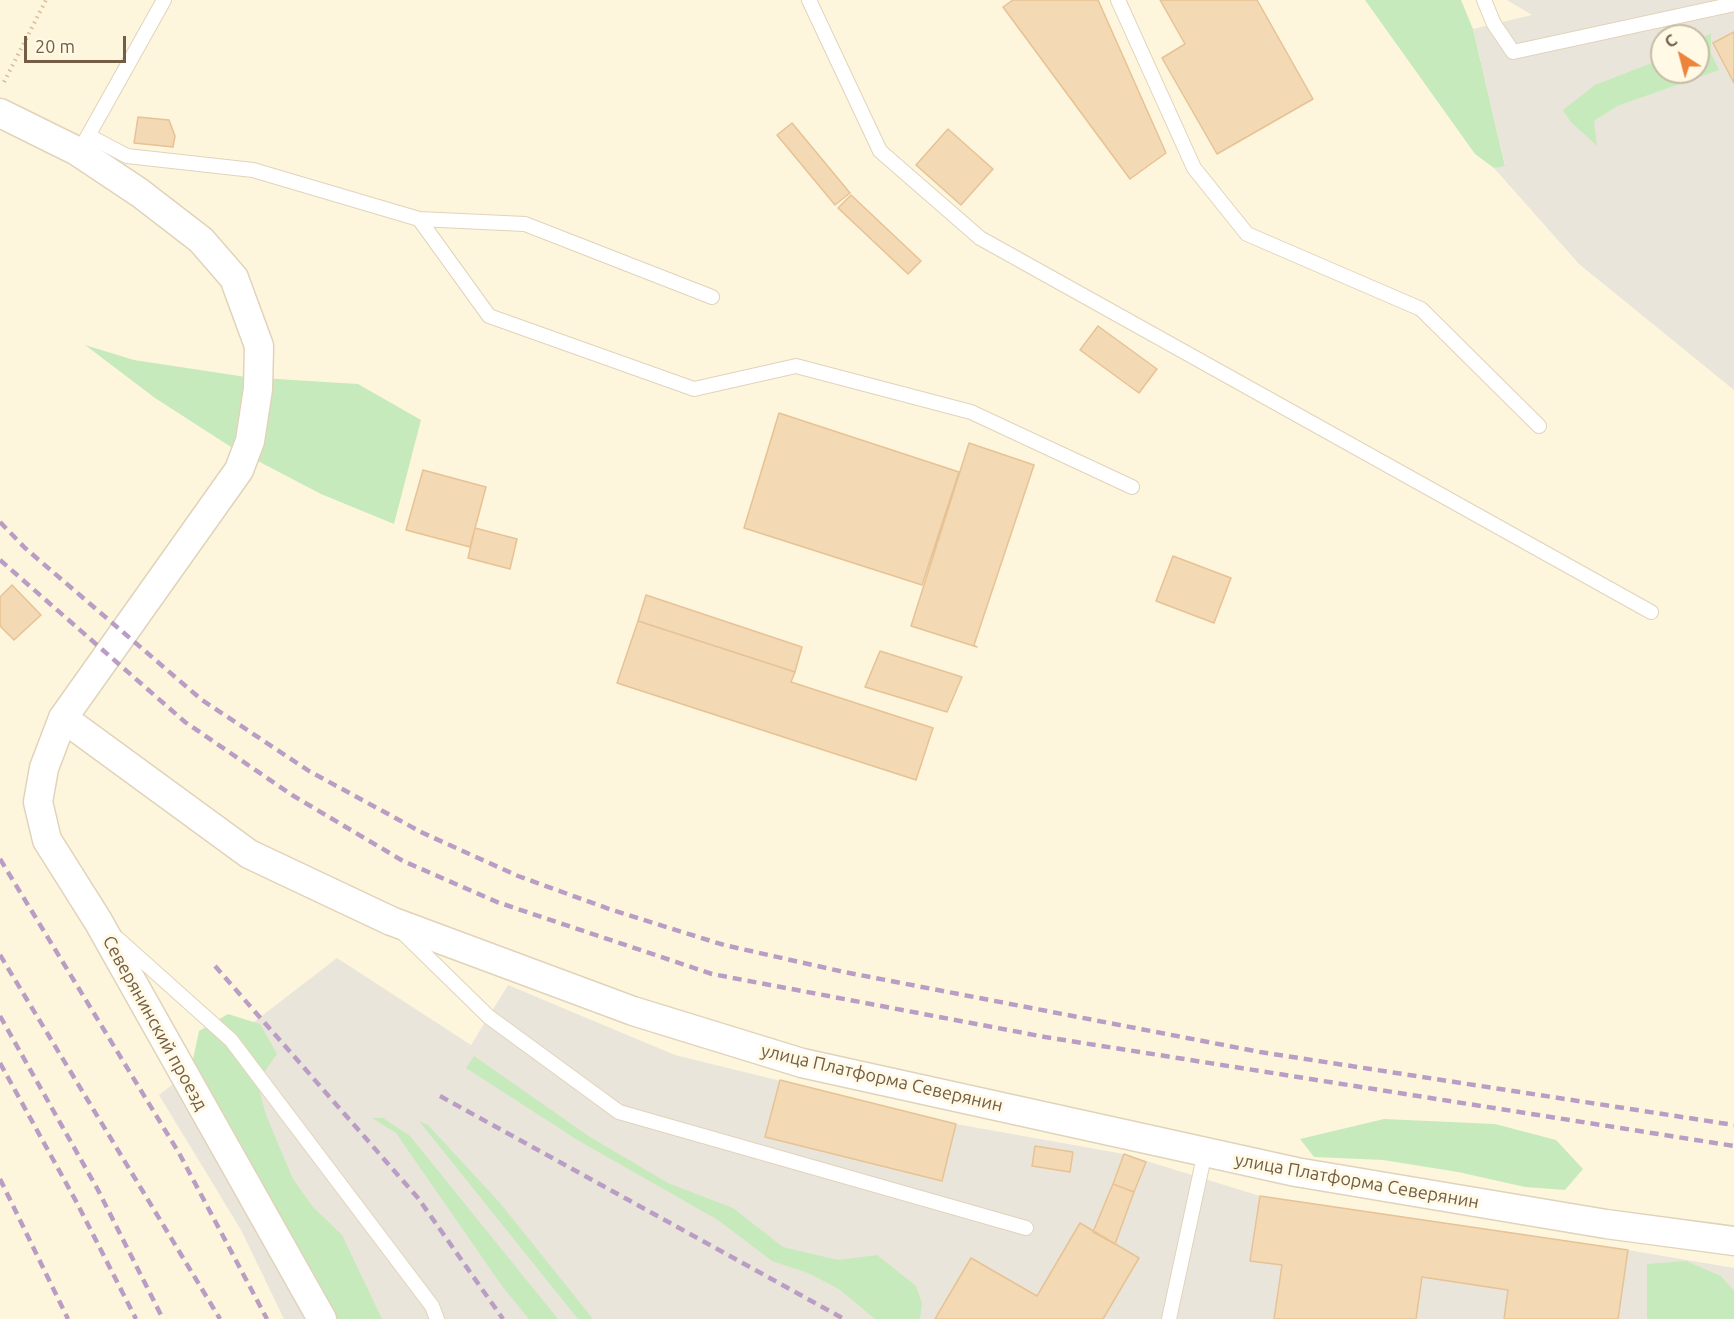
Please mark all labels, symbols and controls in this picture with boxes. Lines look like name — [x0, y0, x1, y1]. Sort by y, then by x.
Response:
scale bar — [27, 24, 129, 62]
north arrow — [1650, 24, 1710, 84]
text: С — [1661, 31, 1680, 51]
text: 20 m — [35, 36, 75, 56]
street label: Северянинский проезд — [98, 932, 212, 1114]
street label: улица Платформа Северянин — [759, 1040, 1005, 1116]
street label: улица Платформа Северянин — [1233, 1149, 1481, 1213]

